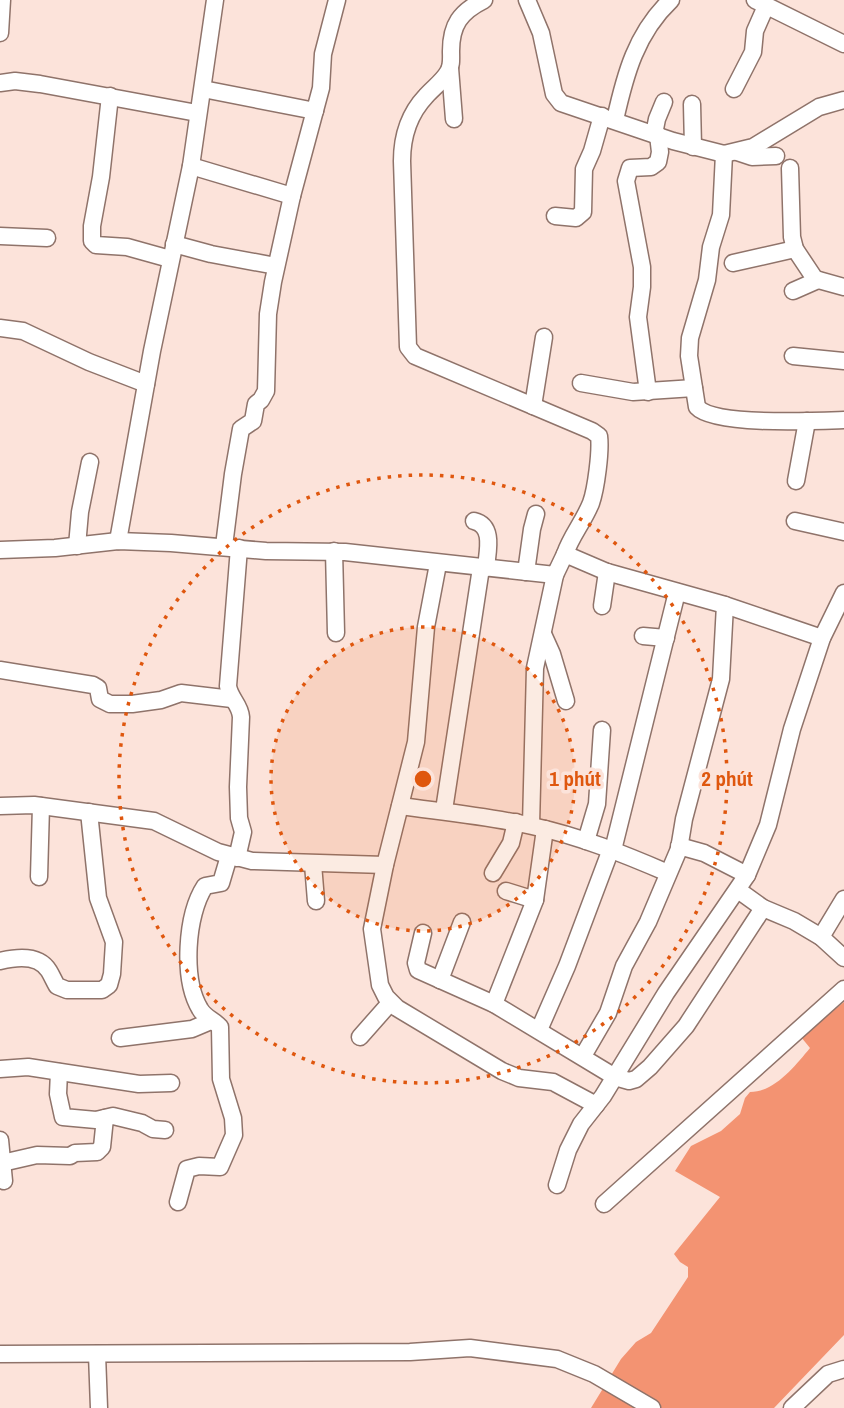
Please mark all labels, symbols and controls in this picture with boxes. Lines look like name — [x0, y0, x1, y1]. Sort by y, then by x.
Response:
text: 1 phút — [549, 764, 601, 793]
text: 2 phút — [701, 764, 753, 793]
centre of rings — [411, 767, 435, 791]

